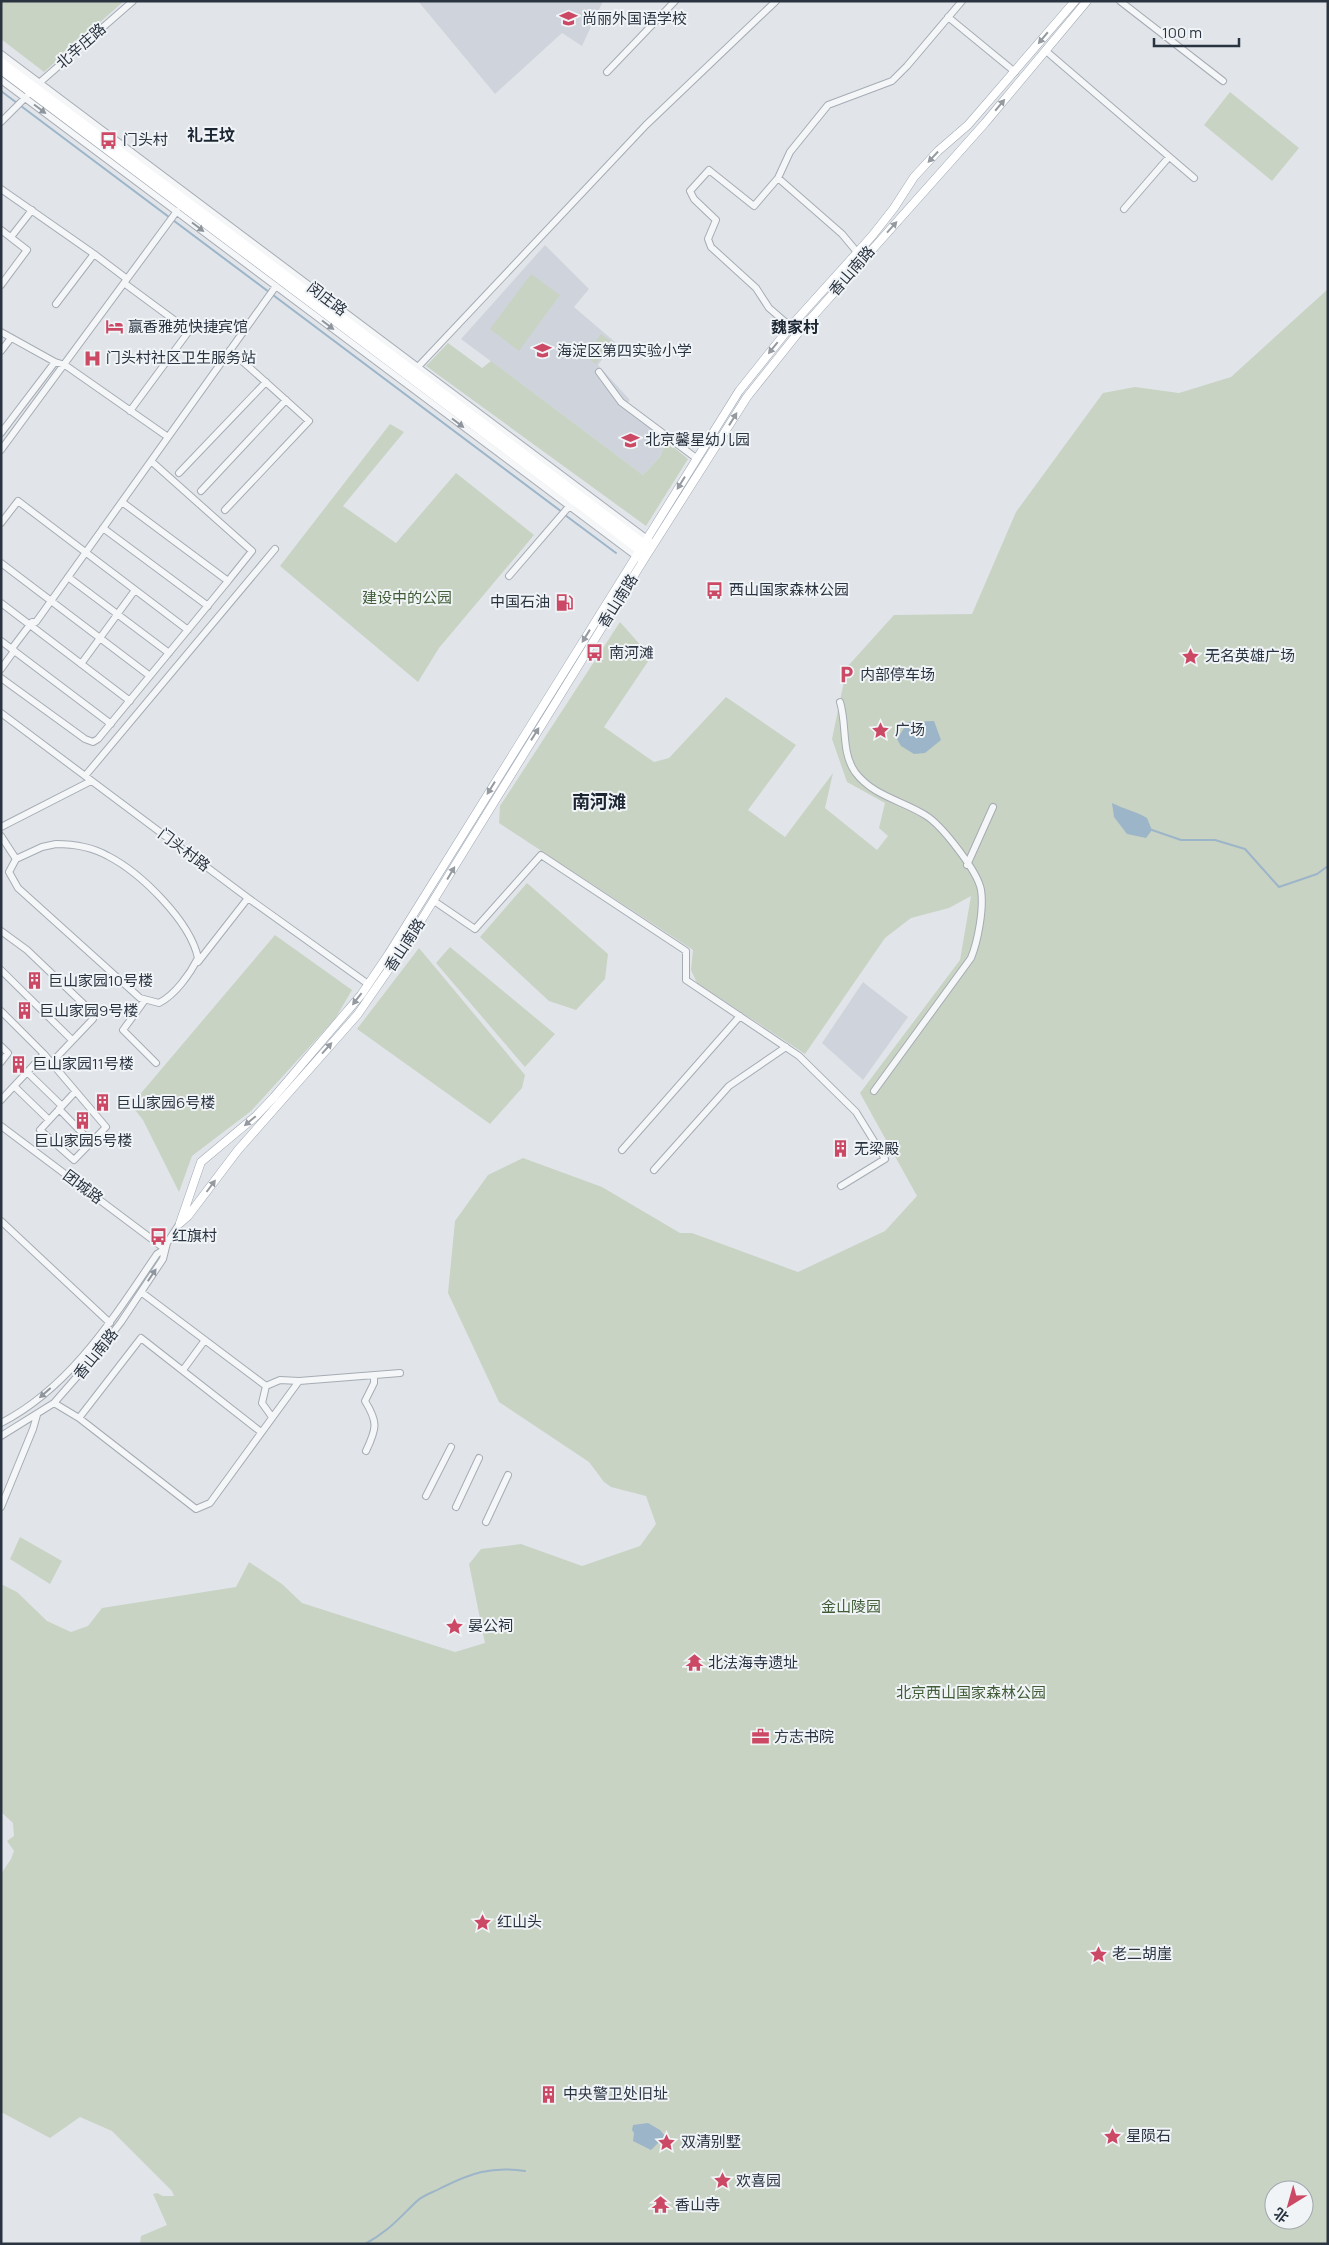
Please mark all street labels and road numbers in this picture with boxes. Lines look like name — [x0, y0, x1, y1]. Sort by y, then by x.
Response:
street label: 北辛庄路 — [51, 18, 110, 73]
street label: 香山南路 — [824, 241, 879, 300]
street label: 闵庄路 — [303, 277, 352, 321]
street label: 香山南路 — [593, 570, 642, 632]
street label: 门头村路 — [154, 823, 215, 876]
street label: 香山南路 — [379, 914, 430, 976]
street label: 团城路 — [59, 1165, 108, 1209]
street label: 香山南路 — [69, 1324, 123, 1384]

